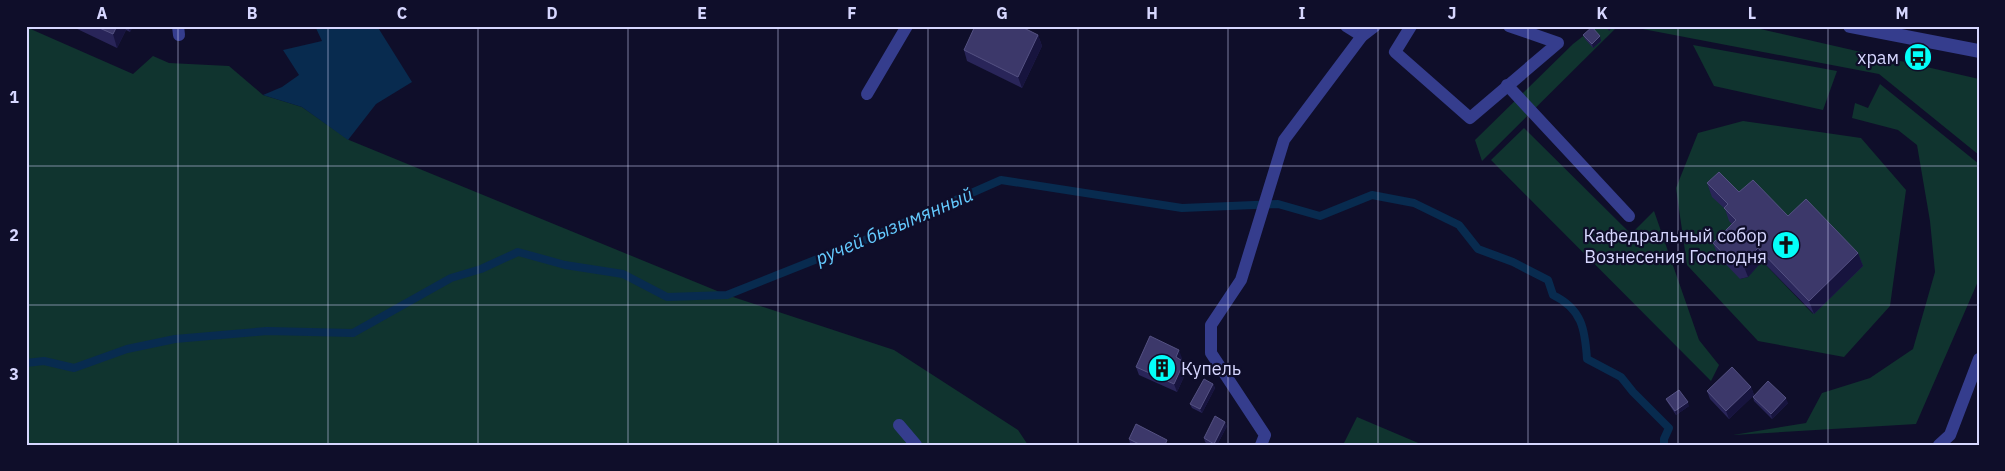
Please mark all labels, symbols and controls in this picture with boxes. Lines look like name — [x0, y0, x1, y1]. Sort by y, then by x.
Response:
text: A — [97, 3, 108, 23]
text: B — [247, 3, 258, 23]
text: C — [397, 3, 407, 23]
text: D — [546, 3, 558, 23]
text: E — [697, 3, 707, 23]
text: F — [847, 3, 857, 23]
text: G — [996, 3, 1008, 23]
text: H — [1146, 3, 1158, 23]
text: I — [1299, 3, 1306, 23]
text: J — [1448, 3, 1456, 23]
text: K — [1596, 3, 1608, 23]
text: L — [1748, 3, 1756, 23]
text: M — [1895, 3, 1909, 23]
bus stop icon: храм — [1903, 42, 1933, 72]
place label: храм — [1857, 46, 1899, 69]
text: 1 — [9, 87, 19, 107]
water label: ручей бызымянный — [811, 182, 976, 270]
place label: Кафедральный собор Вознесения Господня — [1583, 224, 1767, 268]
text: 2 — [9, 225, 19, 245]
church icon: Кафедральный собор Вознесения Господня — [1771, 230, 1801, 260]
building icon: Купель — [1147, 353, 1177, 383]
place label: Купель — [1181, 357, 1241, 380]
text: 3 — [9, 364, 19, 384]

